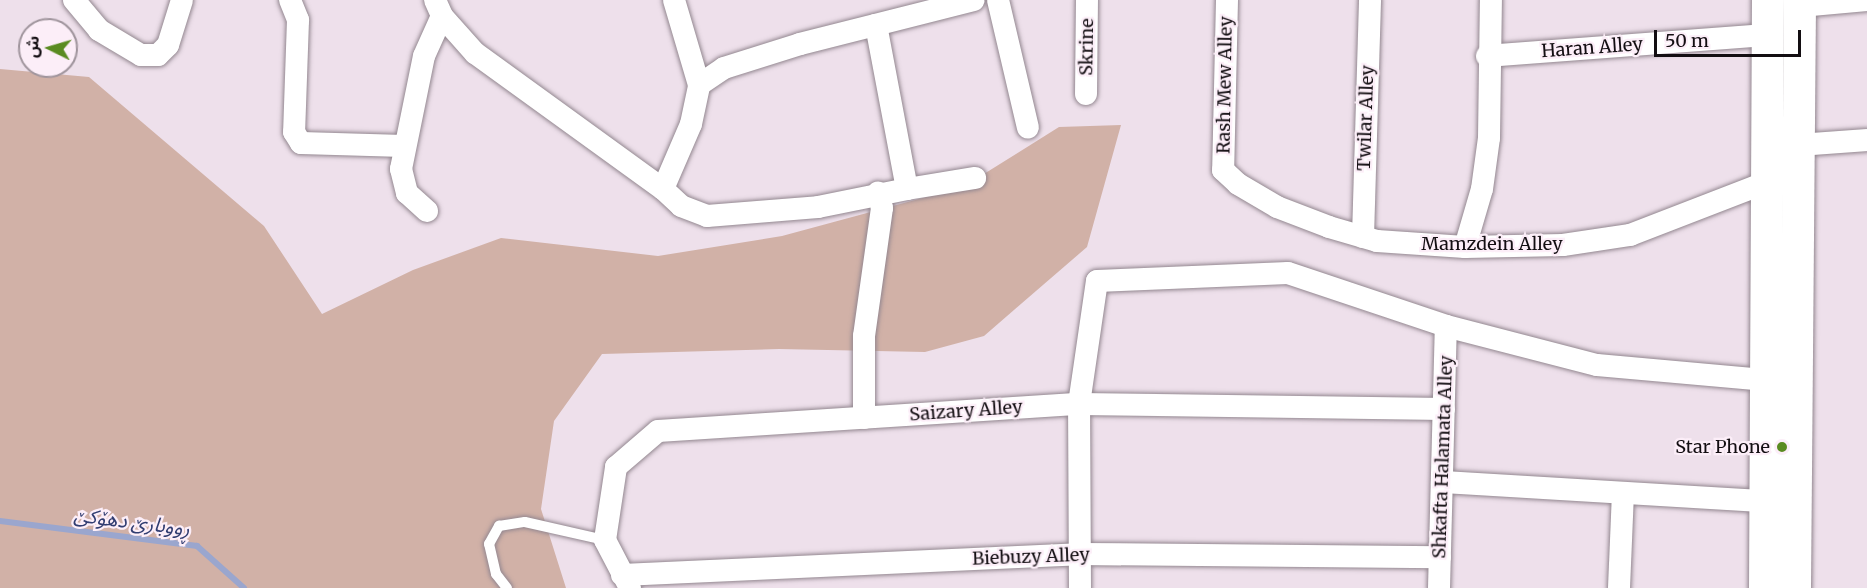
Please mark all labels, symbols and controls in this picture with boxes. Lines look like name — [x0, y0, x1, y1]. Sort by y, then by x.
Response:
street label: Rash Mew Alley — [1213, 16, 1237, 154]
north arrow — [18, 18, 78, 78]
street label: Skrine — [1076, 18, 1098, 76]
scale bar — [1657, 18, 1804, 56]
text: 50 m — [1665, 29, 1709, 52]
street label: Haran Alley — [1541, 34, 1643, 62]
text: ش — [21, 35, 43, 58]
street label: Twilar Alley — [1353, 65, 1379, 171]
street label: Mamzdein Alley — [1421, 233, 1563, 255]
street label: Shkafta Halamata Alley — [1429, 355, 1457, 559]
street label: Saizary Alley — [909, 396, 1023, 426]
place label: Star Phone — [1675, 436, 1770, 458]
marker: Star Phone — [1775, 440, 1789, 454]
water label: ڕووبارێ دهۆكێ — [73, 502, 191, 540]
street label: Biebuzy Alley — [972, 544, 1090, 570]

